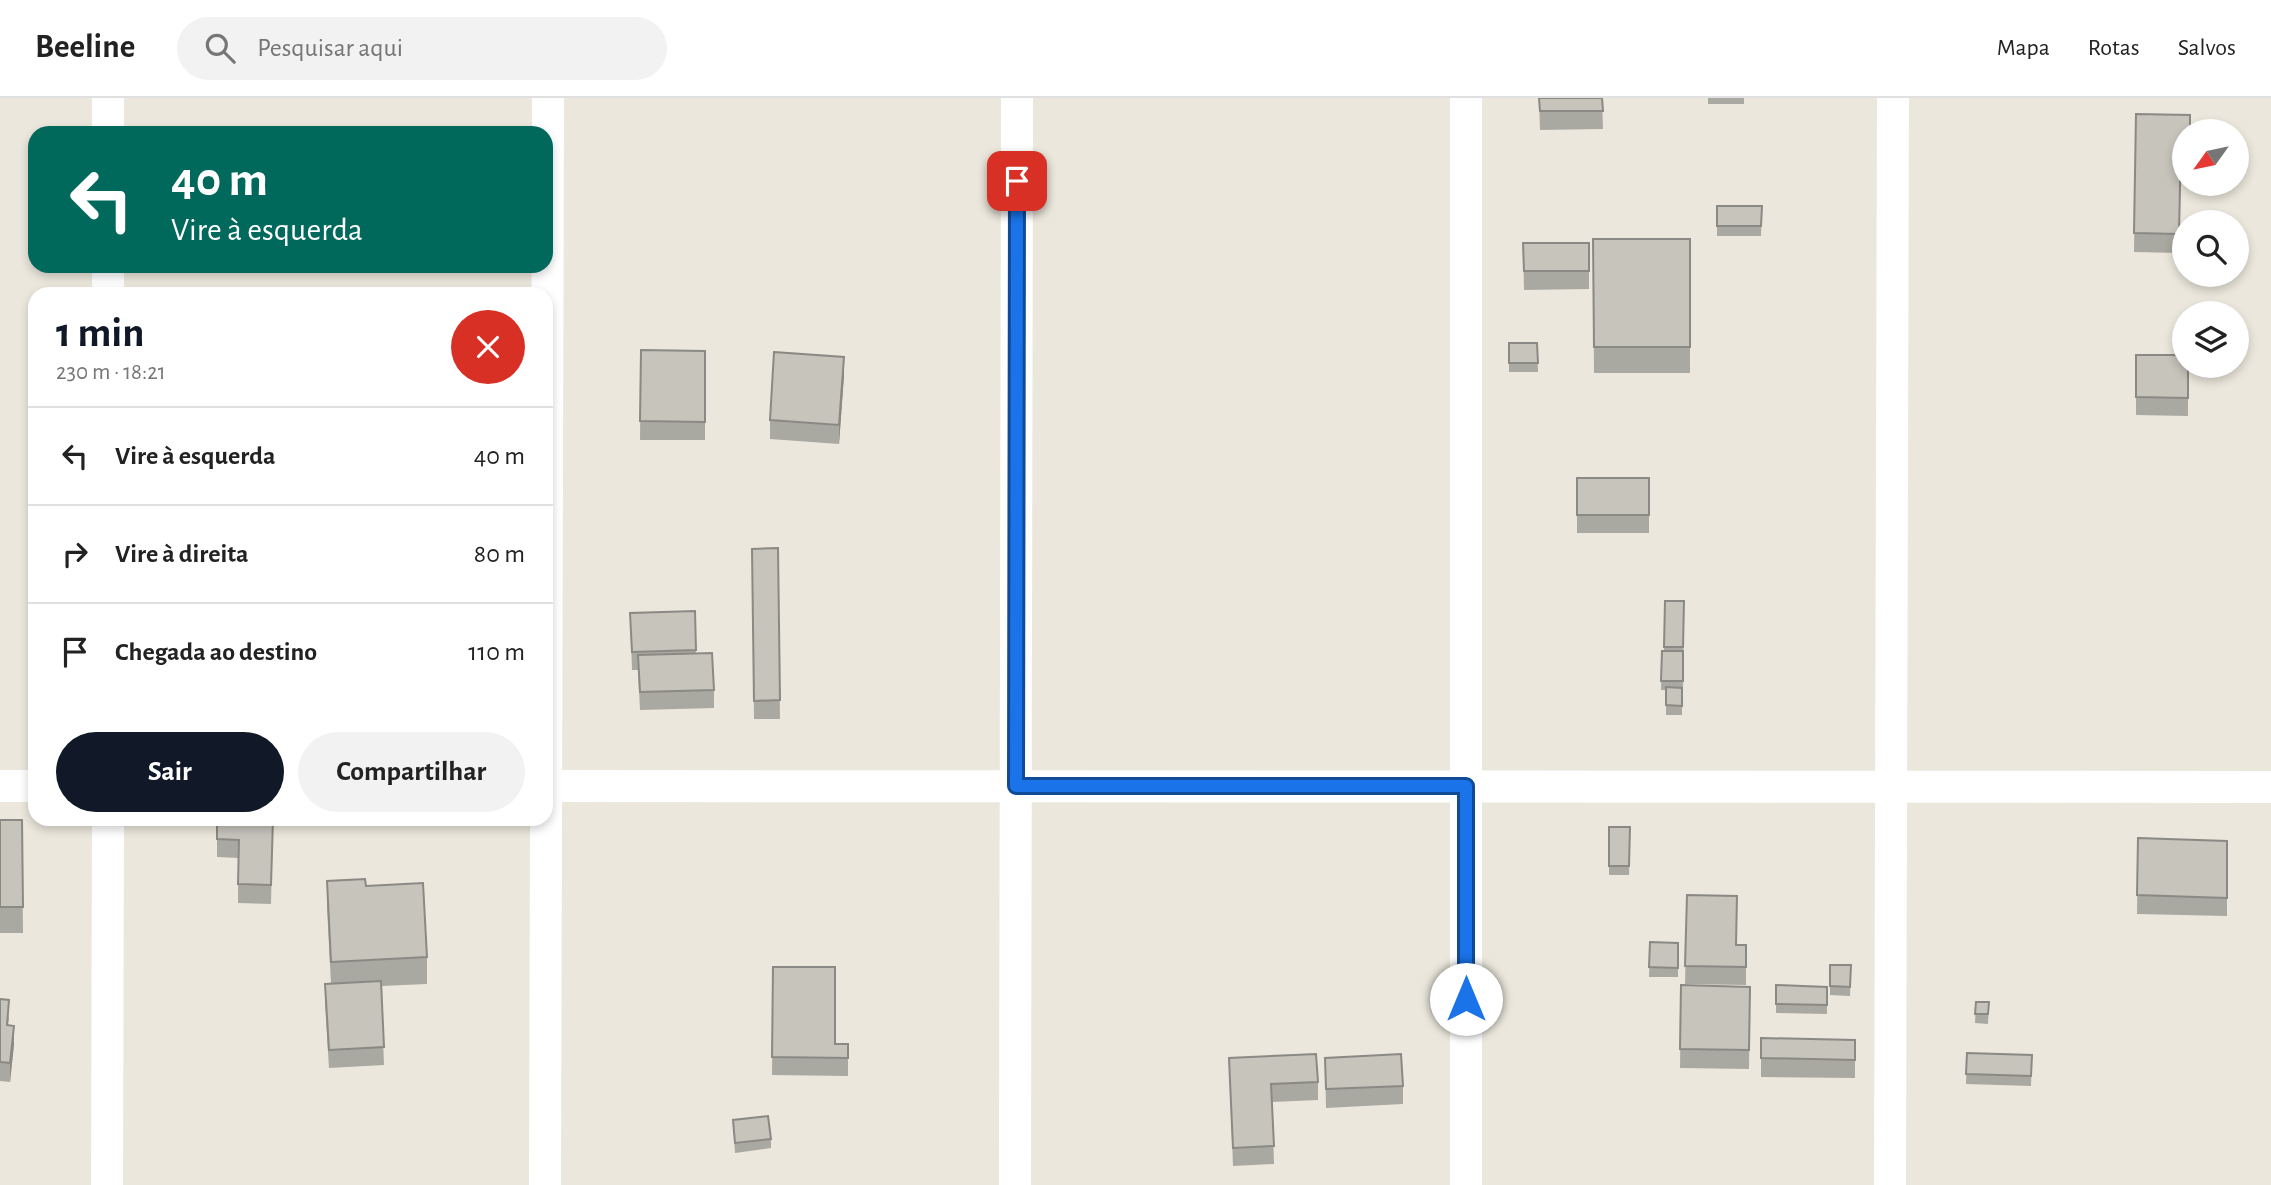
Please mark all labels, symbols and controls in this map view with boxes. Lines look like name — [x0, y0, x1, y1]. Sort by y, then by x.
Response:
search box — [177, 17, 667, 80]
icon: search — [201, 29, 239, 67]
text: Beeline — [35, 31, 135, 64]
text: Pesquisar aqui — [257, 35, 403, 61]
text: Mapa — [1997, 36, 2050, 60]
text: Rotas — [2088, 36, 2140, 60]
text: Salvos — [2178, 36, 2236, 60]
north arrow — [2172, 119, 2249, 196]
map controls — [2172, 119, 2249, 378]
pin — [987, 151, 1047, 211]
icon: left — [56, 154, 147, 245]
text: 40 m — [171, 156, 268, 205]
icon: arrive — [998, 162, 1036, 200]
button: search — [2172, 210, 2249, 287]
text: Vire à esquerda — [171, 214, 363, 246]
button: layers — [2172, 301, 2249, 378]
button: close — [451, 310, 525, 384]
text: 1 min — [56, 312, 145, 354]
text: 230 m · 18:21 — [56, 361, 166, 384]
icon: left — [56, 437, 94, 475]
text: Vire à esquerda — [115, 443, 276, 469]
text: 40 m — [474, 443, 525, 469]
icon: right — [56, 535, 94, 573]
text: Vire à direita — [115, 541, 249, 567]
text: 80 m — [474, 541, 525, 567]
icon: arrive — [56, 633, 94, 671]
text: Chegada ao destino — [115, 639, 317, 665]
text: 110 m — [468, 639, 525, 665]
button: Sair — [56, 732, 284, 812]
button: Compartilhar — [298, 732, 525, 812]
position arrow — [1429, 962, 1503, 1036]

